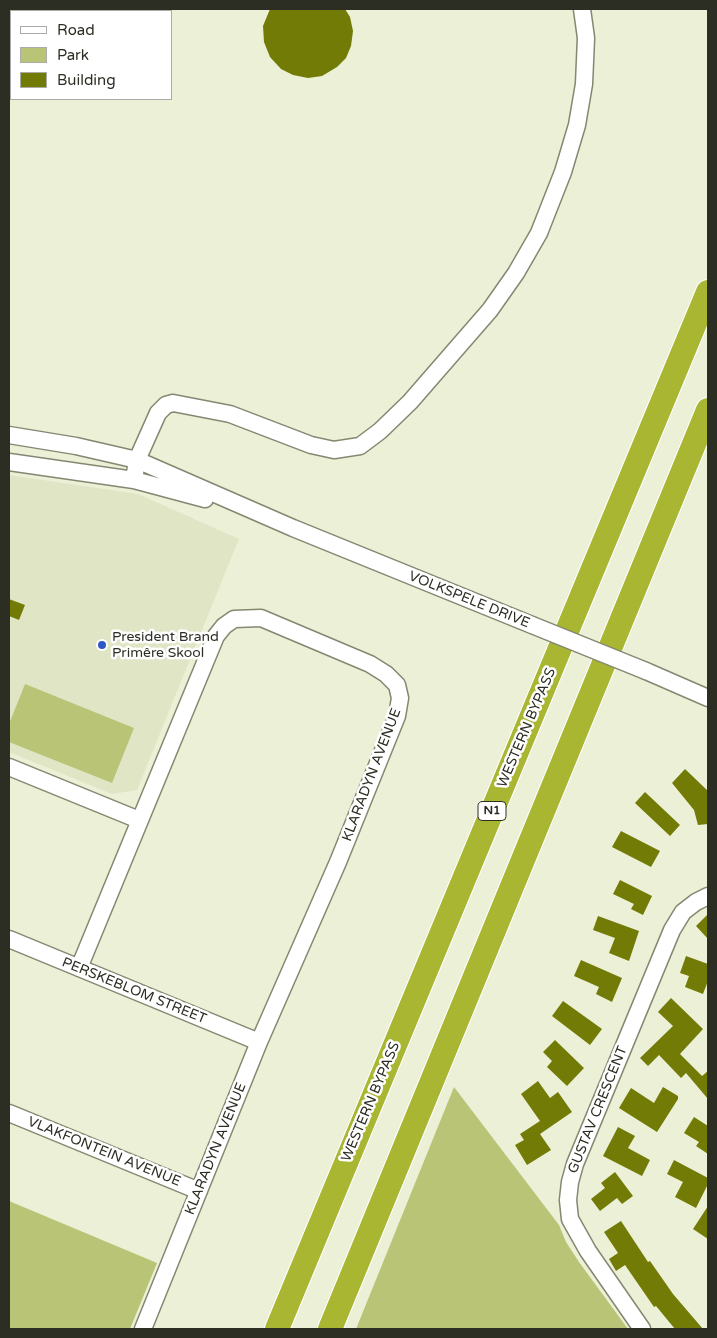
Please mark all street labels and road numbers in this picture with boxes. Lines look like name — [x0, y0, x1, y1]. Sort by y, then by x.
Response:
street label: VOLKSPELE DRIVE — [406, 568, 532, 632]
street label: WESTERN BYPASS — [494, 666, 560, 790]
street label: KLARADYN AVENUE — [339, 706, 405, 844]
road number: N1 — [478, 801, 506, 820]
street label: PERSKEBLOM STREET — [59, 954, 209, 1028]
street label: WESTERN BYPASS — [338, 1040, 404, 1164]
street label: GUSTAV CRESCENT — [565, 1044, 631, 1176]
street label: KLARADYN AVENUE — [182, 1080, 250, 1218]
street label: VLAKFONTEIN AVENUE — [25, 1114, 183, 1190]

